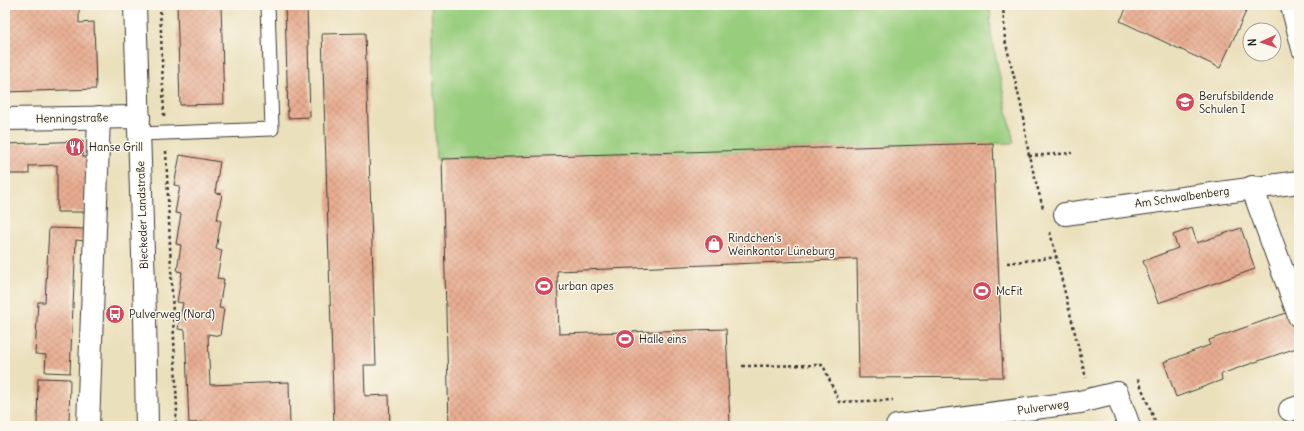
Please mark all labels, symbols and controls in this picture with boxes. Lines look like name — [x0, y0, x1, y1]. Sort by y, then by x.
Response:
north arrow — [1242, 22, 1282, 62]
text: N — [1245, 38, 1259, 47]
place label: Berufsbildende Schulen I — [1199, 89, 1274, 116]
school or university icon: Berufsbildende Schulen I — [1174, 91, 1196, 113]
street label: Henningstraße — [36, 110, 109, 126]
restaurant icon: Hanse Grill — [64, 136, 86, 158]
place label: Hanse Grill — [89, 140, 143, 154]
street label: Bleckeder Landstraße — [133, 161, 151, 269]
street label: Am Schwalbenberg — [1134, 183, 1230, 211]
place label: Rindchen's Weinkontor Lüneburg — [728, 231, 835, 258]
shop icon: Rindchen's Weinkontor Lüneburg — [703, 233, 725, 255]
sports icon: urban apes — [533, 275, 555, 297]
place label: urban apes — [558, 279, 614, 293]
sports icon: McFit — [971, 280, 993, 302]
place label: McFit — [996, 284, 1023, 298]
bus stop icon: Pulverweg (Nord) — [104, 303, 126, 325]
place label: Pulverweg (Nord) — [129, 307, 215, 321]
sports icon: Halle eins — [614, 328, 636, 350]
place label: Halle eins — [639, 332, 686, 346]
street label: Pulverweg — [1016, 396, 1070, 418]

